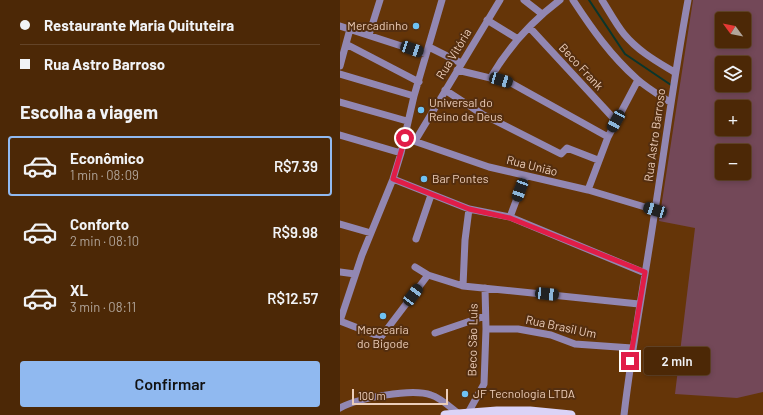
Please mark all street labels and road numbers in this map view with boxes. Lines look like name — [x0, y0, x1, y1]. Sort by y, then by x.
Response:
street label: Rua Vitória — [433, 26, 474, 81]
street label: Beco Frank — [557, 40, 607, 93]
street label: Rua Astro Barroso — [641, 87, 667, 182]
street label: Rua União — [505, 152, 559, 178]
street label: Beco São Luis — [464, 303, 480, 377]
street label: Rua Brasil Um — [525, 312, 598, 340]

